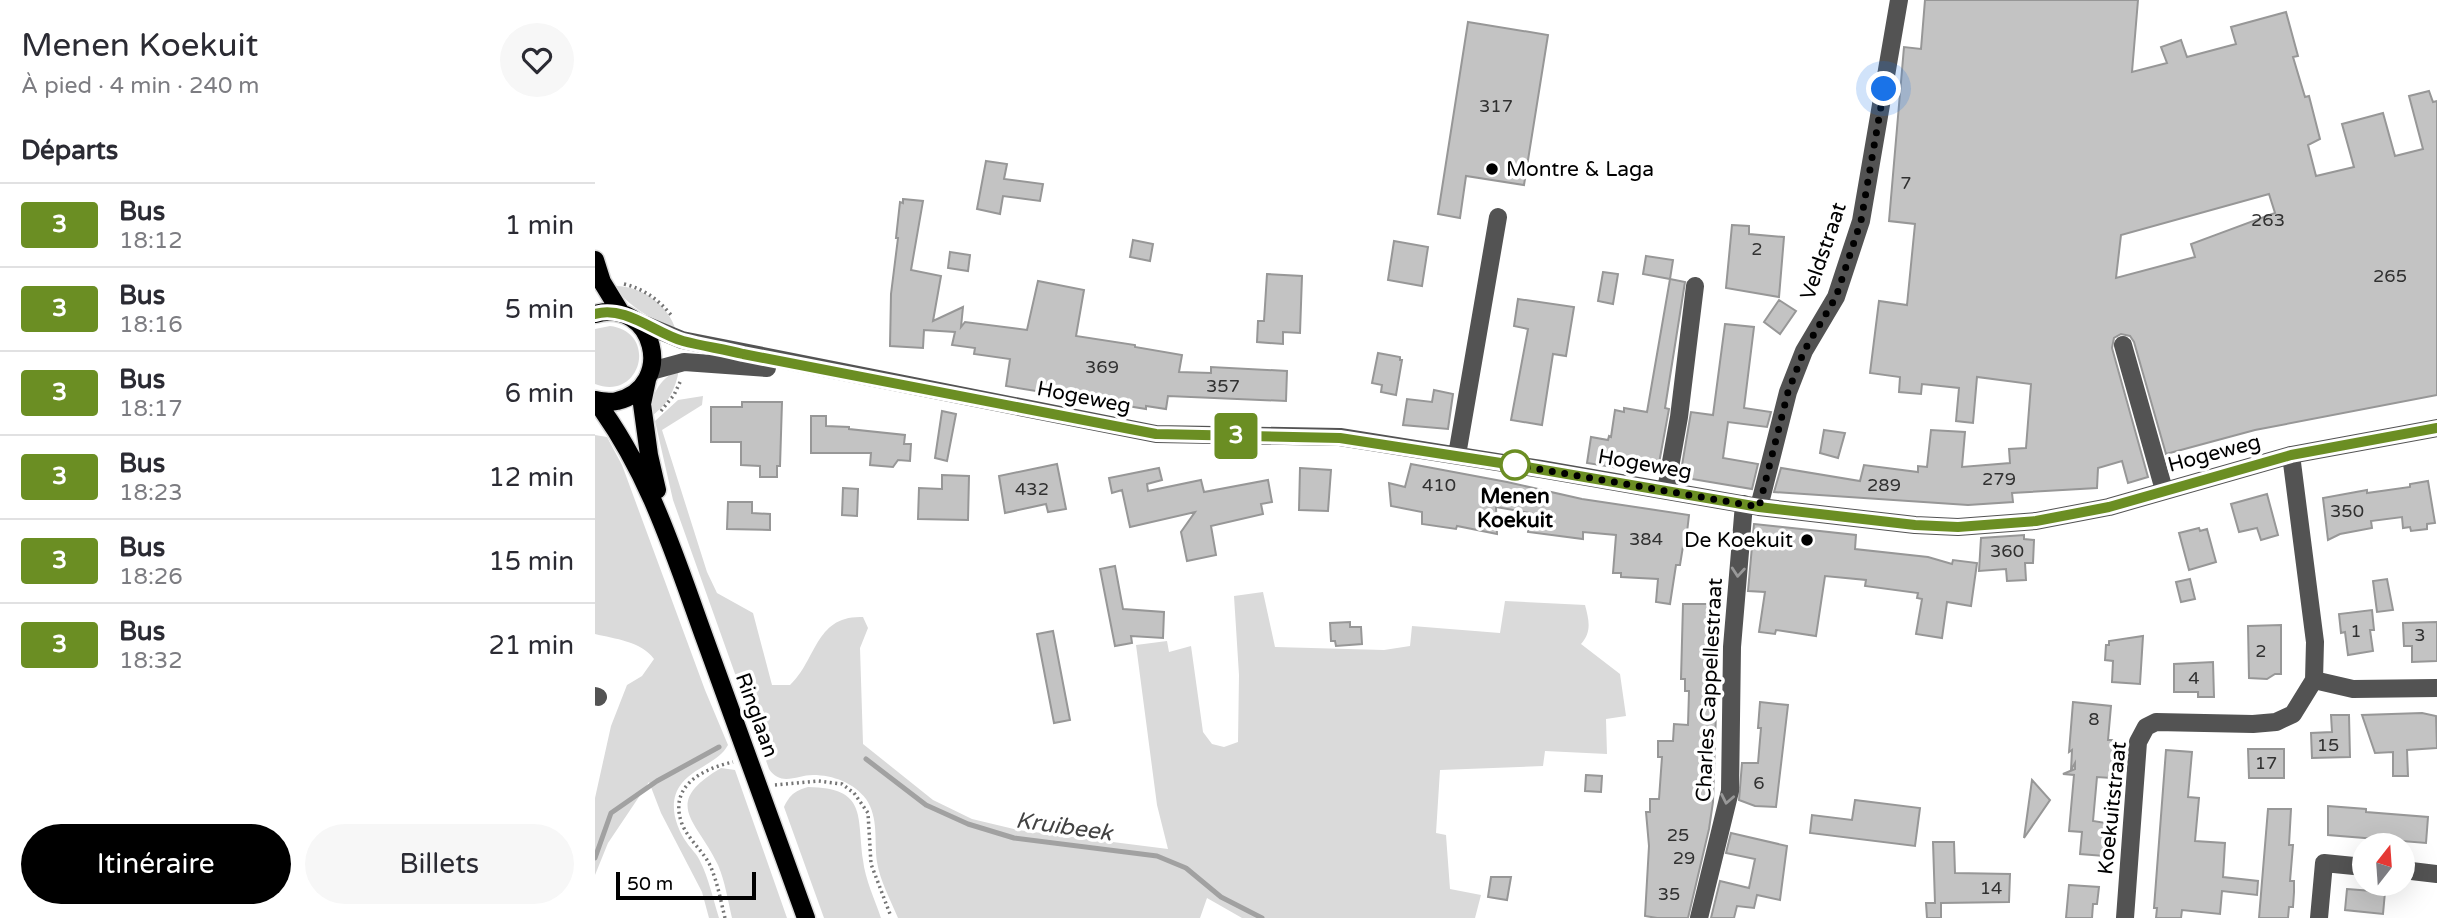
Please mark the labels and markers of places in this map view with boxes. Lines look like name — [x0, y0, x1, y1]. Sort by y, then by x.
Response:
place label: Montre & Laga — [1506, 157, 1654, 182]
marker: Montre & Laga — [1484, 161, 1500, 177]
marker: Menen Koekuit — [1500, 450, 1530, 480]
place label: Menen Koekuit — [1477, 484, 1553, 533]
place label: De Koekuit — [1684, 528, 1793, 553]
marker: De Koekuit — [1799, 532, 1815, 548]

